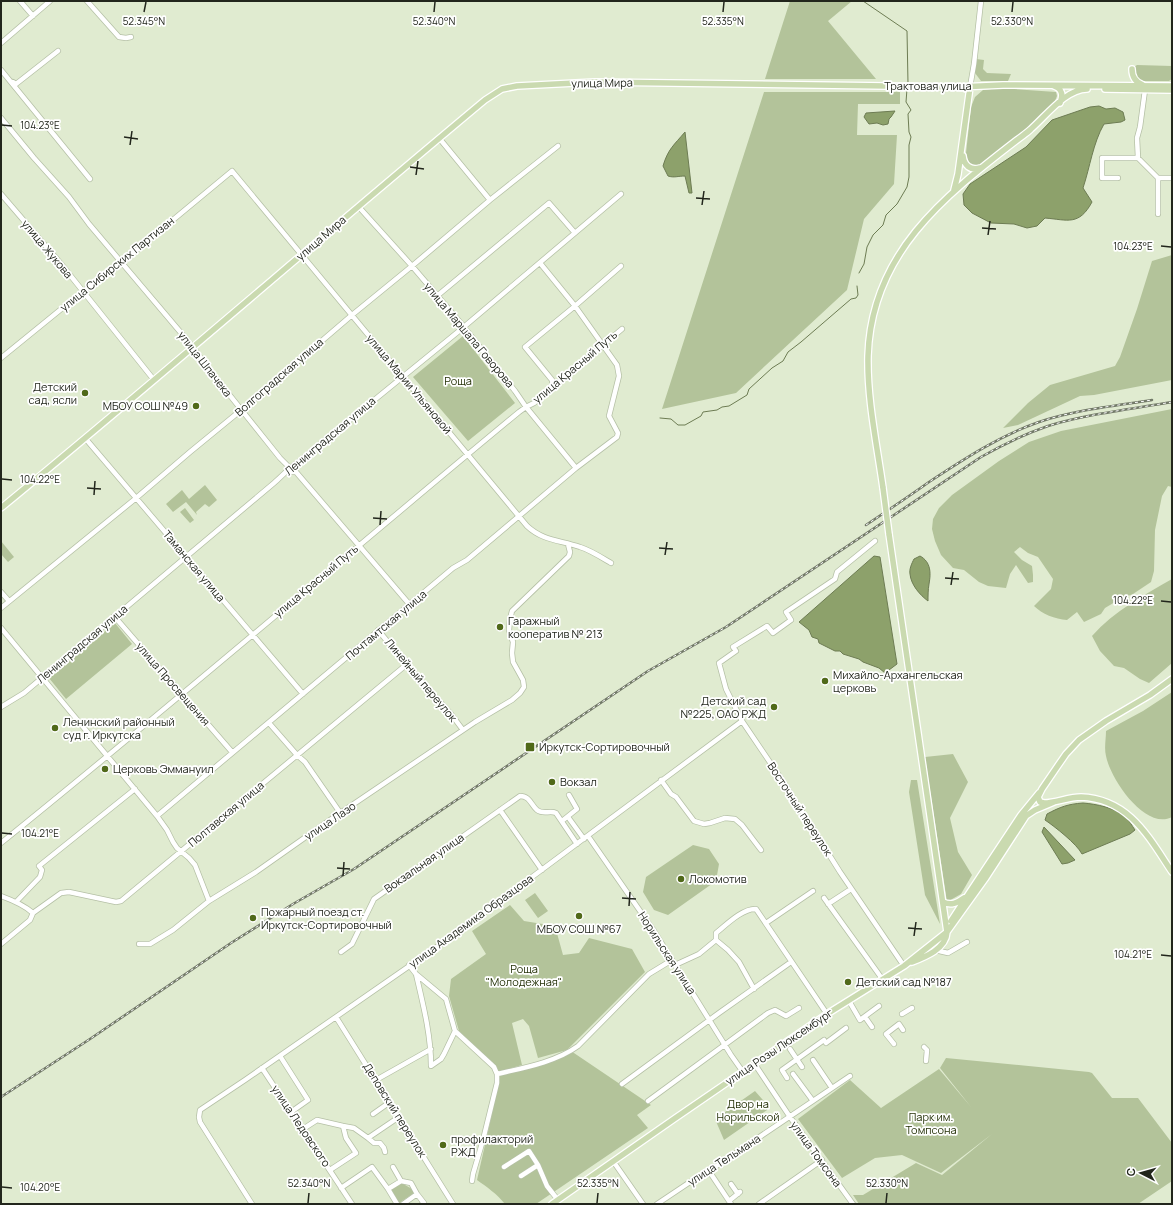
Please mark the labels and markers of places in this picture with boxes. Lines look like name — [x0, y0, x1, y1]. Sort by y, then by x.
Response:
place label: Детский сад, ясли — [29, 379, 77, 407]
marker: Детский сад, ясли — [80, 388, 90, 398]
place label: МБОУ СОШ №49 — [103, 398, 188, 413]
marker: МБОУ СОШ №49 — [191, 401, 201, 411]
place label: Гаражный кооператив № 213 — [508, 613, 603, 641]
marker: Гаражный кооператив № 213 — [495, 622, 505, 632]
place label: Михайло-Архангельская церковь — [833, 667, 963, 695]
marker: Михайло-Архангельская церковь — [820, 676, 830, 686]
place label: Детский сад №225, ОАО РЖД — [681, 693, 766, 721]
marker: Детский сад №225, ОАО РЖД — [769, 702, 779, 712]
place label: Ленинский районный суд г. Иркутска — [63, 714, 175, 742]
marker: Ленинский районный суд г. Иркутска — [50, 723, 60, 733]
place label: Иркутск-Сортировочный — [539, 739, 670, 754]
marker: Иркутск-Сортировочный — [524, 741, 536, 753]
place label: Церковь Эммануил — [113, 761, 214, 776]
marker: Церковь Эммануил — [100, 764, 110, 774]
place label: Вокзал — [560, 774, 597, 789]
marker: Вокзал — [547, 777, 557, 787]
place label: Локомотив — [689, 871, 747, 886]
marker: Локомотив — [676, 874, 686, 884]
place label: Пожарный поезд ст. Иркутск-Сортировочный — [261, 904, 392, 932]
marker: МБОУ СОШ №67 — [574, 911, 584, 921]
marker: Пожарный поезд ст. Иркутск-Сортировочный — [248, 913, 258, 923]
place label: МБОУ СОШ №67 — [537, 921, 621, 936]
place label: Детский сад №187 — [856, 974, 952, 989]
marker: Детский сад №187 — [843, 977, 853, 987]
place label: профилакторий РЖД — [451, 1131, 533, 1159]
marker: профилакторий РЖД — [438, 1140, 448, 1150]

